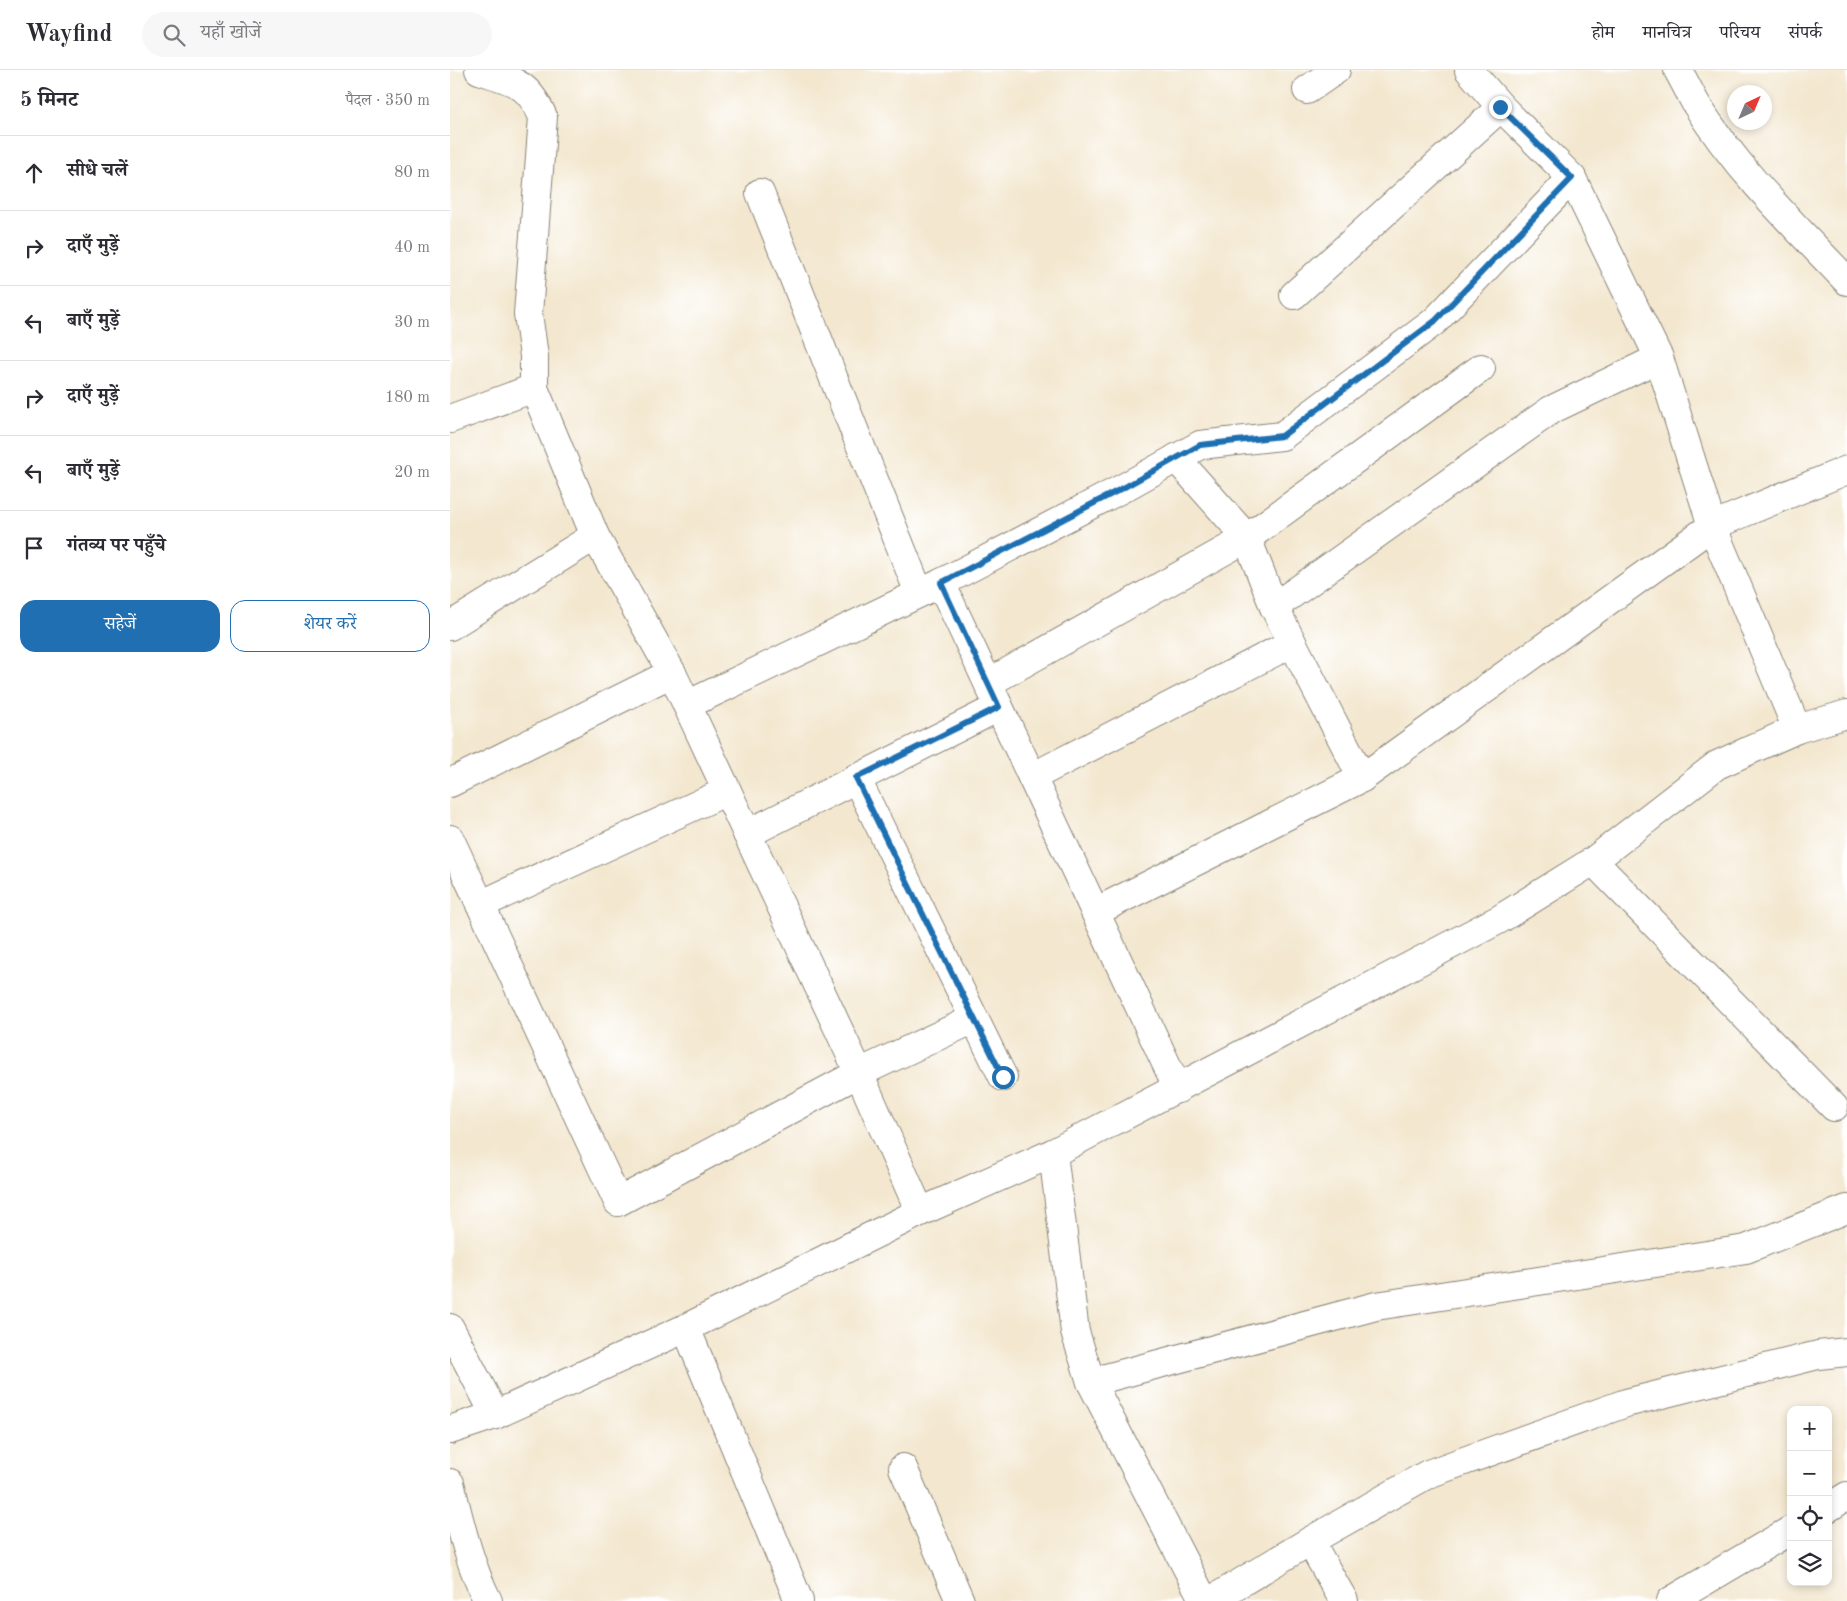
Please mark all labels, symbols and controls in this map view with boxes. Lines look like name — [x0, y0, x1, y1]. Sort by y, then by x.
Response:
search box — [142, 12, 492, 57]
icon: search — [160, 21, 188, 49]
text: Wayfind — [25, 23, 112, 47]
text: यहाँ खोजें — [200, 24, 261, 43]
text: होम — [1592, 24, 1615, 42]
text: मानचित्र — [1643, 24, 1691, 42]
text: परिचय — [1719, 24, 1760, 42]
text: संपर्क — [1788, 24, 1822, 42]
north arrow — [1727, 85, 1772, 130]
text: 5 मिनट — [20, 90, 78, 111]
text: पैदल · 350 m — [345, 93, 430, 109]
route end — [1489, 96, 1512, 119]
icon: ahead — [20, 159, 48, 187]
text: सीधे चलें — [67, 162, 127, 181]
text: 80 m — [394, 165, 430, 181]
icon: right — [20, 234, 48, 262]
text: दाएँ मुड़ें — [67, 237, 119, 256]
text: 40 m — [394, 240, 430, 256]
icon: left — [20, 309, 48, 337]
text: बाएँ मुड़ें — [67, 312, 119, 331]
text: 30 m — [394, 315, 430, 331]
icon: right — [20, 384, 48, 412]
text: दाएँ मुड़ें — [67, 387, 119, 406]
text: 180 m — [385, 390, 430, 406]
icon: left — [20, 459, 48, 487]
text: बाएँ मुड़ें — [67, 462, 119, 481]
text: 20 m — [394, 465, 430, 481]
icon: arrive — [20, 534, 48, 562]
text: गंतव्य पर पहुँचे — [67, 537, 166, 556]
button: सहेजें — [20, 600, 220, 652]
button: शेयर करें — [230, 600, 430, 652]
route start — [992, 1066, 1015, 1089]
map controls — [1787, 1406, 1832, 1586]
button: + — [1787, 1406, 1832, 1451]
button: − — [1787, 1451, 1832, 1496]
button: locate — [1787, 1496, 1832, 1541]
button: layers — [1787, 1541, 1832, 1586]

